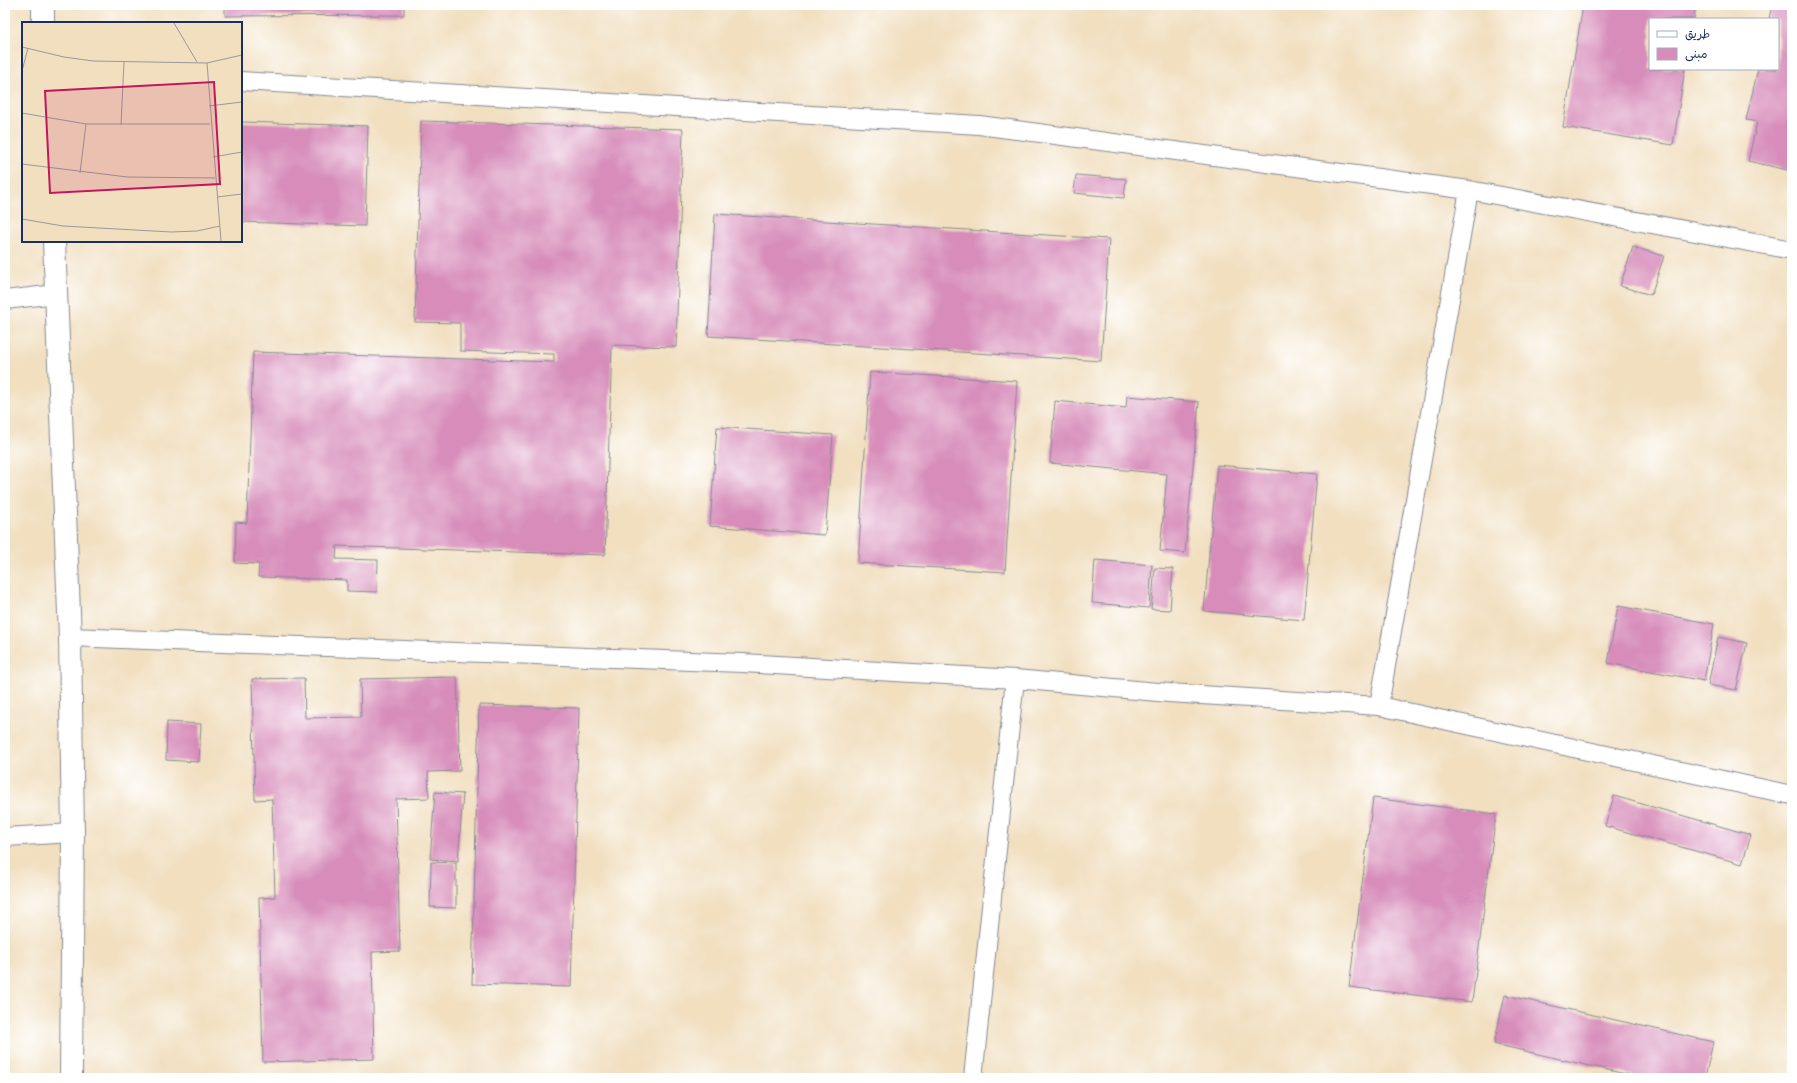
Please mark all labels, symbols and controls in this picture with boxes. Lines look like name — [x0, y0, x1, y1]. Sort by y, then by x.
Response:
legend — [1649, 18, 1779, 70]
inset map — [22, 22, 242, 242]
text: طريق — [1685, 27, 1710, 43]
text: مبنى — [1685, 47, 1708, 63]

